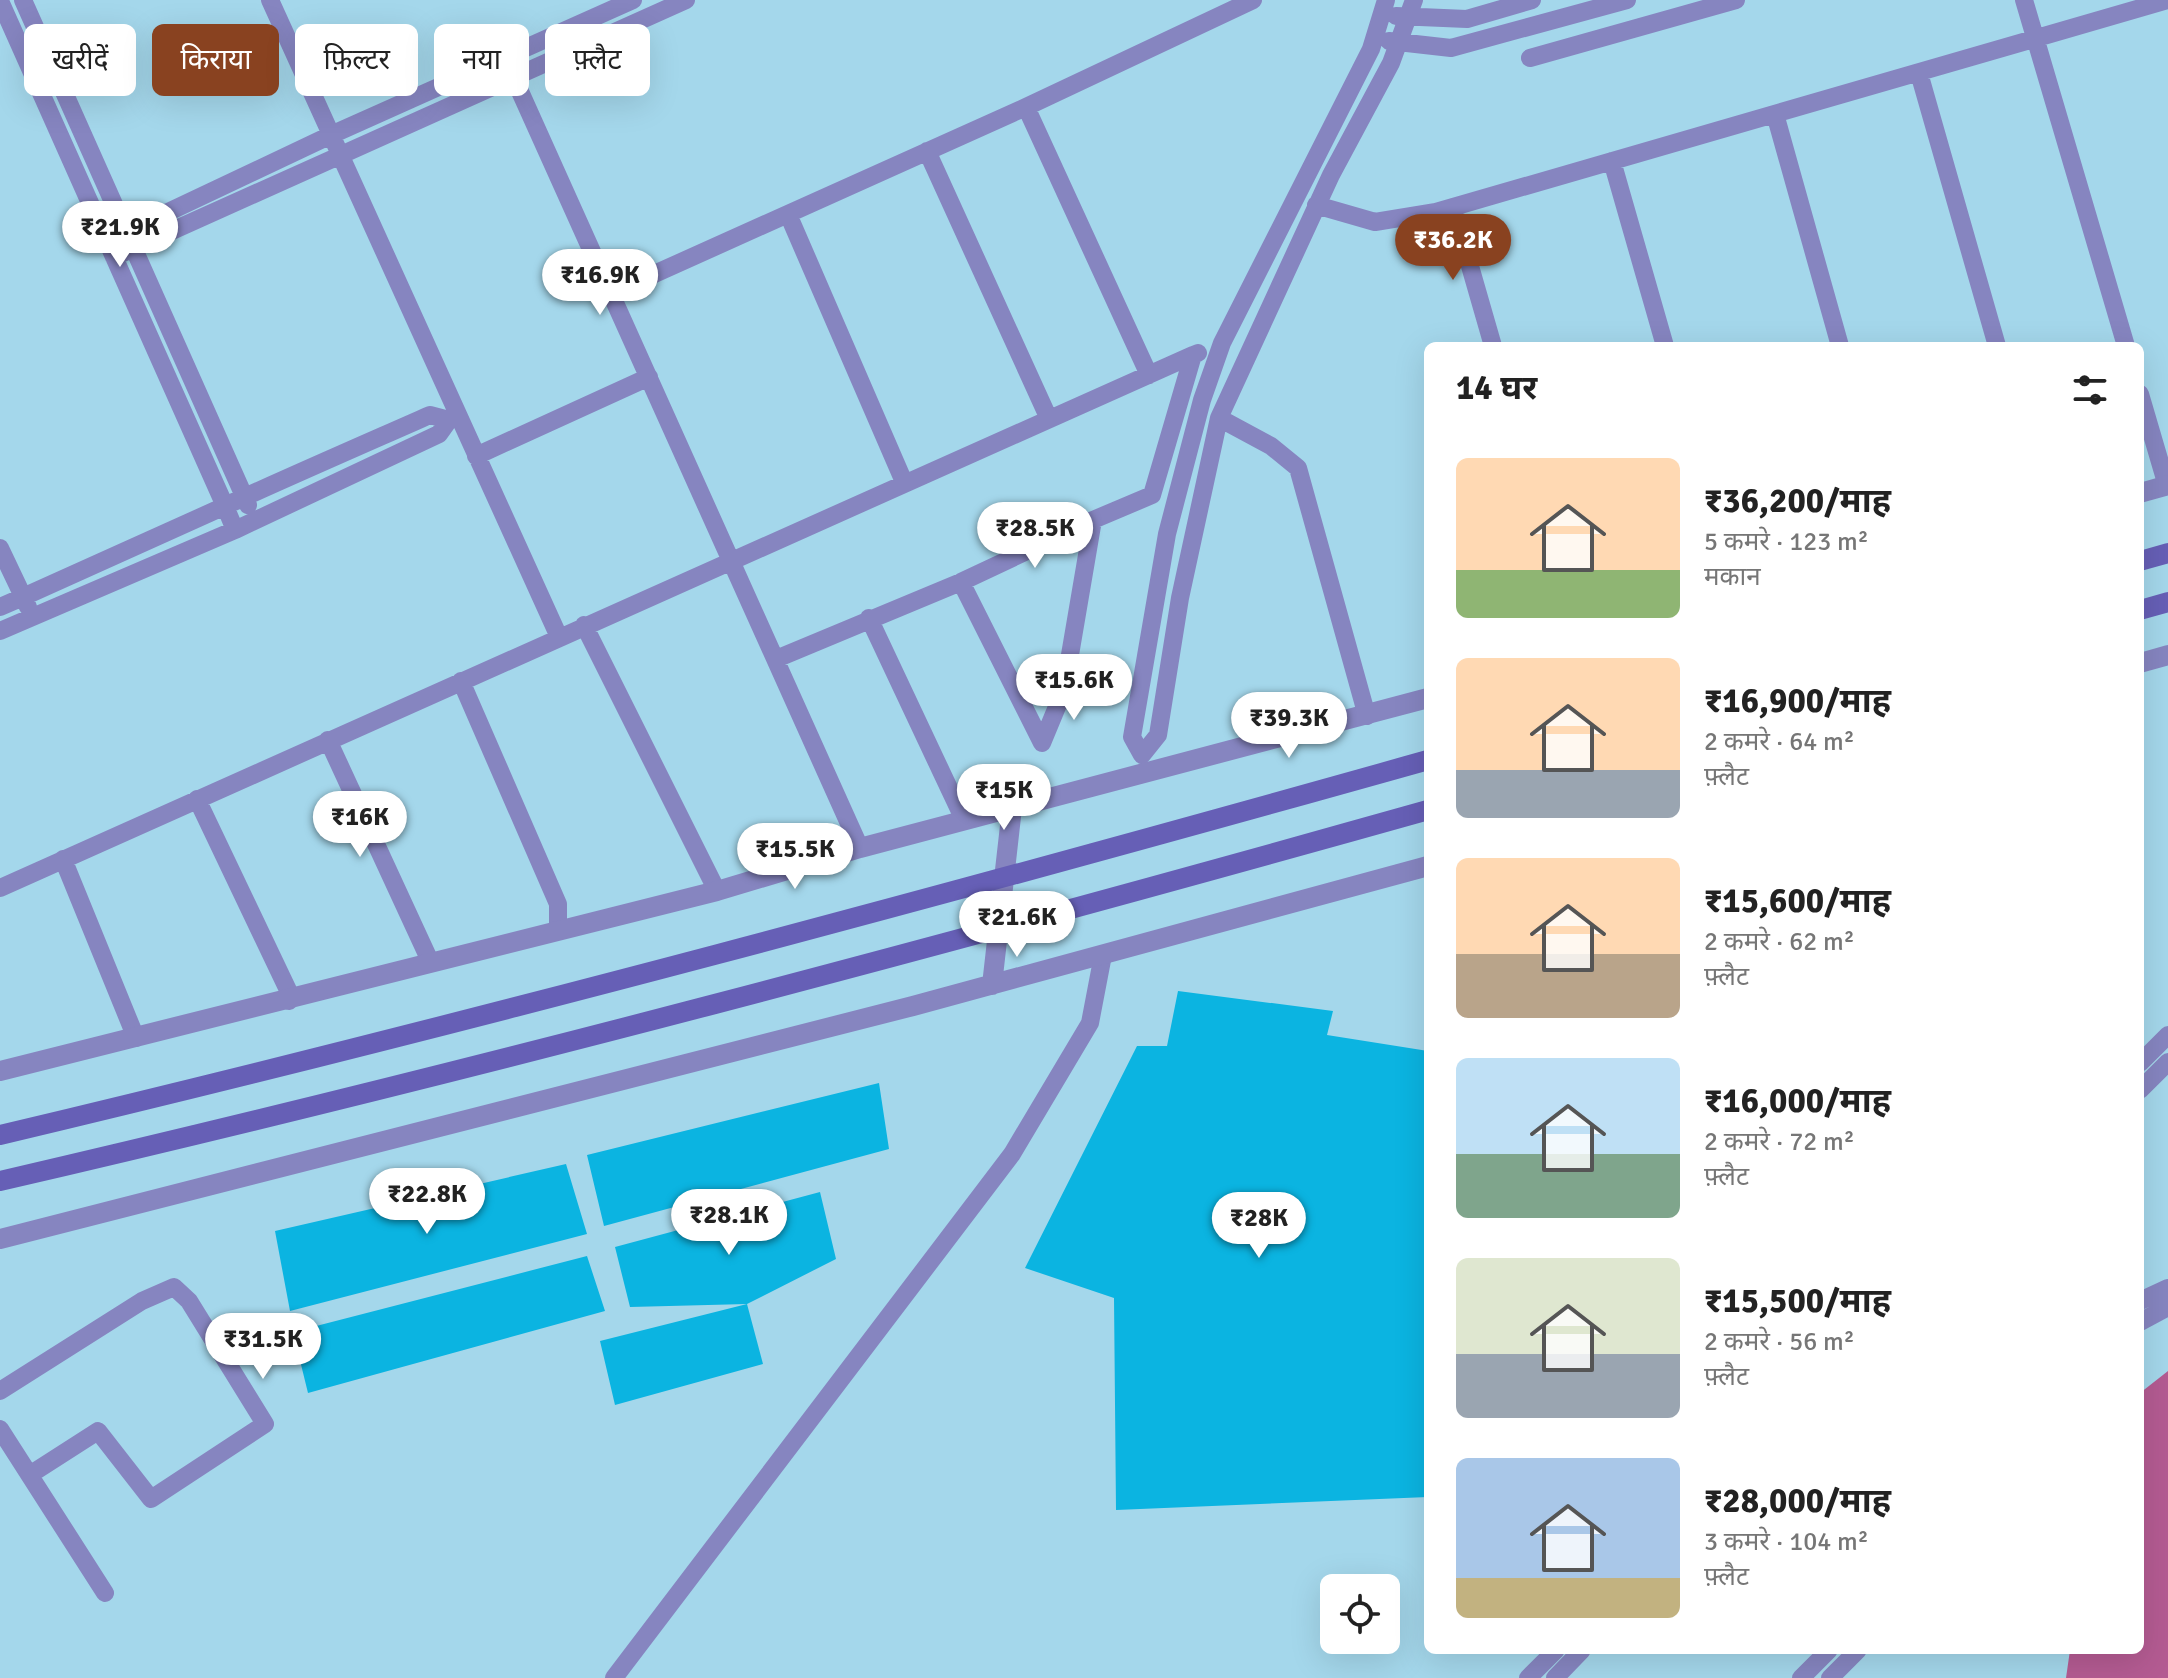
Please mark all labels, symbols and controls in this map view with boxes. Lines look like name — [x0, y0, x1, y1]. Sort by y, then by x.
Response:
chip: खरीदें — [24, 24, 136, 96]
chip: किराया — [152, 24, 279, 96]
chip: फ़िल्टर — [295, 24, 418, 96]
chip: नया — [434, 24, 529, 96]
chip: फ़्लैट — [545, 24, 650, 96]
pin: ₹21.9K — [55, 201, 185, 269]
text: ₹21.9K — [80, 211, 160, 243]
pin: ₹36.2K — [1388, 214, 1518, 282]
text: ₹36.2K — [1413, 224, 1493, 256]
pin: ₹16.9K — [535, 249, 665, 317]
text: ₹16.9K — [560, 259, 640, 291]
text: 14 घर — [1456, 367, 1537, 409]
icon: filters — [2068, 368, 2112, 412]
text: ₹36,200/माह — [1704, 480, 1891, 522]
icon: home — [1520, 490, 1616, 586]
pin: ₹28.5K — [970, 502, 1100, 570]
text: ₹28.5K — [995, 512, 1075, 544]
text: 5 कमरे · 123 m² — [1704, 526, 1869, 558]
text: मकान — [1704, 561, 1761, 593]
pin: ₹15.6K — [1009, 654, 1139, 722]
text: ₹15.6K — [1034, 664, 1114, 696]
text: ₹16,900/माह — [1704, 680, 1891, 722]
icon: home — [1520, 690, 1616, 786]
pin: ₹39.3K — [1224, 692, 1354, 760]
text: ₹39.3K — [1249, 702, 1329, 734]
text: 2 कमरे · 64 m² — [1704, 726, 1855, 758]
text: फ़्लैट — [1704, 761, 1749, 793]
pin: ₹15K — [957, 764, 1051, 832]
text: ₹15K — [975, 774, 1033, 806]
pin: ₹16K — [313, 791, 407, 859]
text: ₹16K — [331, 801, 389, 833]
pin: ₹15.5K — [730, 823, 860, 891]
text: ₹15.5K — [755, 833, 835, 865]
text: ₹15,600/माह — [1704, 880, 1891, 922]
icon: home — [1520, 890, 1616, 986]
pin: ₹21.6K — [952, 891, 1082, 959]
text: ₹21.6K — [977, 901, 1057, 933]
text: 2 कमरे · 62 m² — [1704, 926, 1855, 958]
text: फ़्लैट — [1704, 961, 1749, 993]
text: ₹16,000/माह — [1704, 1080, 1891, 1122]
icon: home — [1520, 1090, 1616, 1186]
text: 2 कमरे · 72 m² — [1704, 1126, 1855, 1158]
text: फ़्लैट — [1704, 1161, 1749, 1193]
pin: ₹22.8K — [362, 1168, 492, 1236]
text: ₹22.8K — [387, 1178, 467, 1210]
pin: ₹28.1K — [664, 1189, 794, 1257]
pin: ₹28K — [1212, 1192, 1306, 1260]
text: ₹28.1K — [689, 1199, 769, 1231]
text: ₹28K — [1230, 1202, 1288, 1234]
text: ₹15,500/माह — [1704, 1280, 1891, 1322]
icon: home — [1520, 1290, 1616, 1386]
pin: ₹31.5K — [198, 1313, 328, 1381]
text: ₹31.5K — [223, 1323, 303, 1355]
text: 2 कमरे · 56 m² — [1704, 1326, 1855, 1358]
text: फ़्लैट — [1704, 1361, 1749, 1393]
text: ₹28,000/माह — [1704, 1480, 1891, 1522]
icon: home — [1520, 1490, 1616, 1586]
text: 3 कमरे · 104 m² — [1704, 1526, 1869, 1558]
text: फ़्लैट — [1704, 1561, 1749, 1593]
map controls — [1320, 1574, 1400, 1654]
button: locate — [1320, 1574, 1400, 1654]

